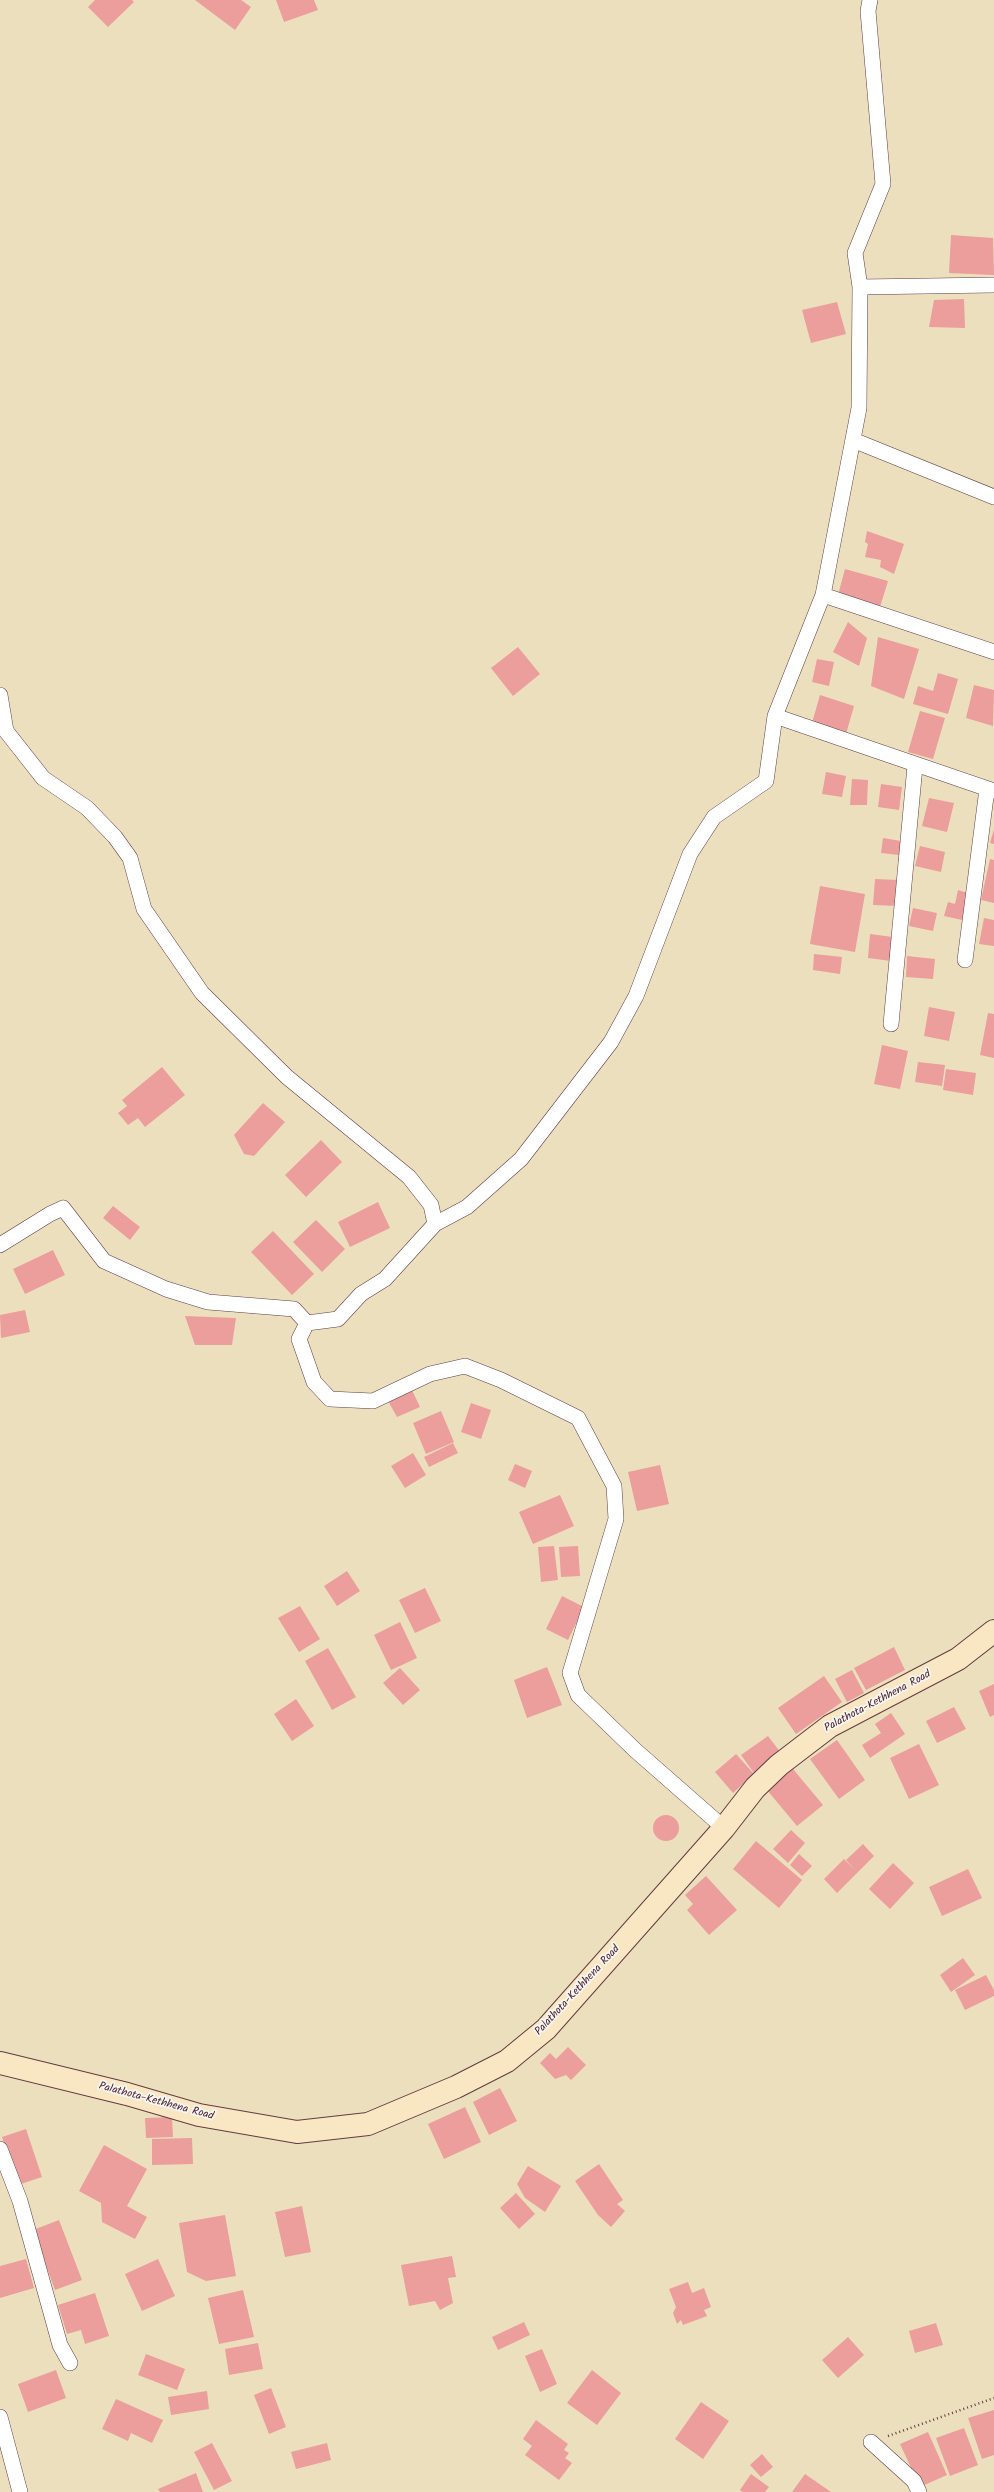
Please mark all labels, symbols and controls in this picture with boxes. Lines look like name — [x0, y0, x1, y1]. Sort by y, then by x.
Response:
street label: Palathota-Kethhena Road — [823, 1668, 933, 1736]
street label: Palathota-Kethhena Road — [533, 1943, 623, 2039]
street label: Palathota-Kethhena Road — [97, 2080, 215, 2124]

